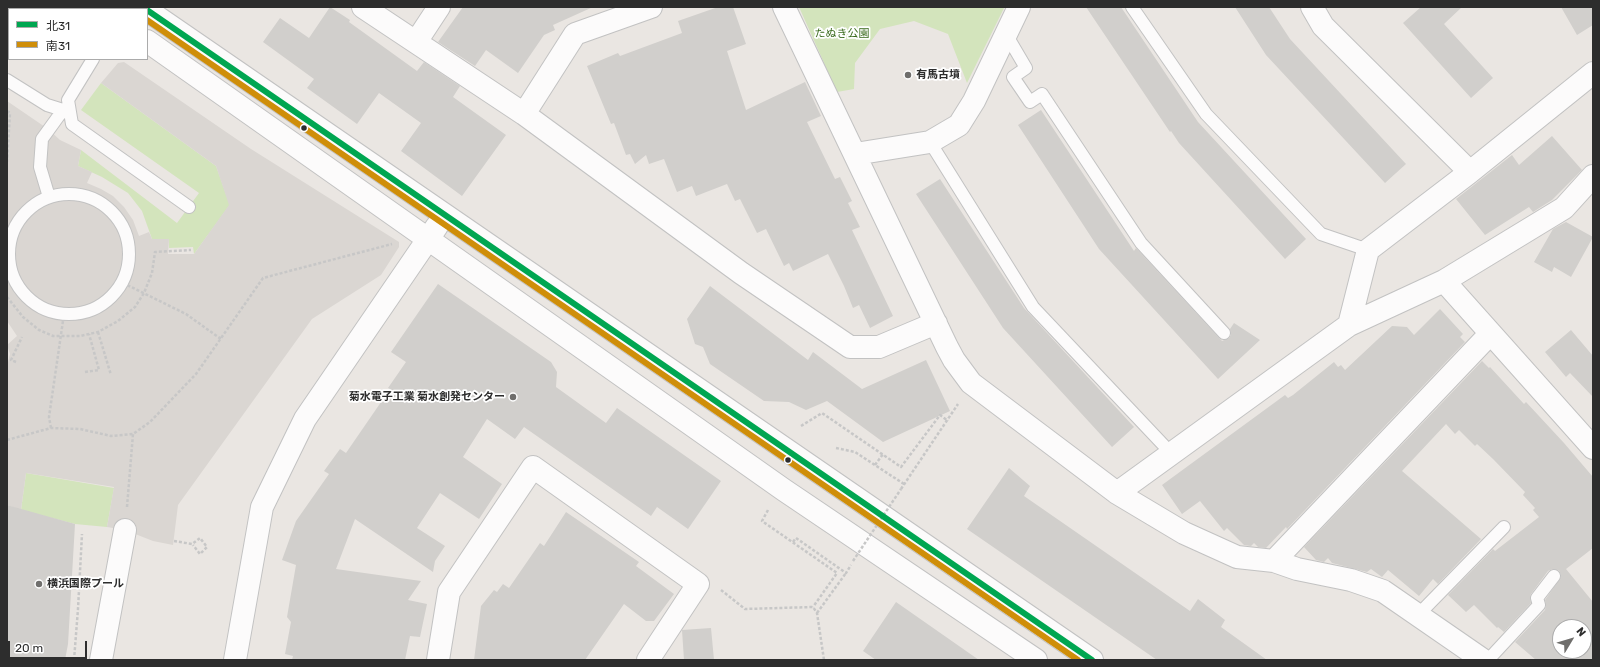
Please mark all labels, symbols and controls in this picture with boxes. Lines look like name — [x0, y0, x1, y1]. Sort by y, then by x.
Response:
legend — [8, 8, 148, 60]
text: 北31 — [46, 19, 70, 33]
park label: たぬき公園 — [815, 27, 869, 41]
text: 南31 — [46, 39, 70, 53]
place label: 有馬古墳 — [916, 68, 960, 82]
marker: 有馬古墳 — [903, 70, 913, 80]
unlabelled marker — [299, 123, 309, 133]
place label: 菊水電子工業 菊水創発センター — [349, 390, 505, 404]
marker: 菊水電子工業 菊水創発センター — [508, 392, 518, 402]
unlabelled marker — [783, 455, 793, 465]
place label: 横浜国際プール — [47, 577, 124, 591]
marker: 横浜国際プール — [34, 579, 44, 589]
north arrow — [1552, 619, 1592, 659]
text: N — [1573, 625, 1589, 639]
scale bar — [10, 633, 89, 659]
text: 20 m — [15, 641, 43, 655]

